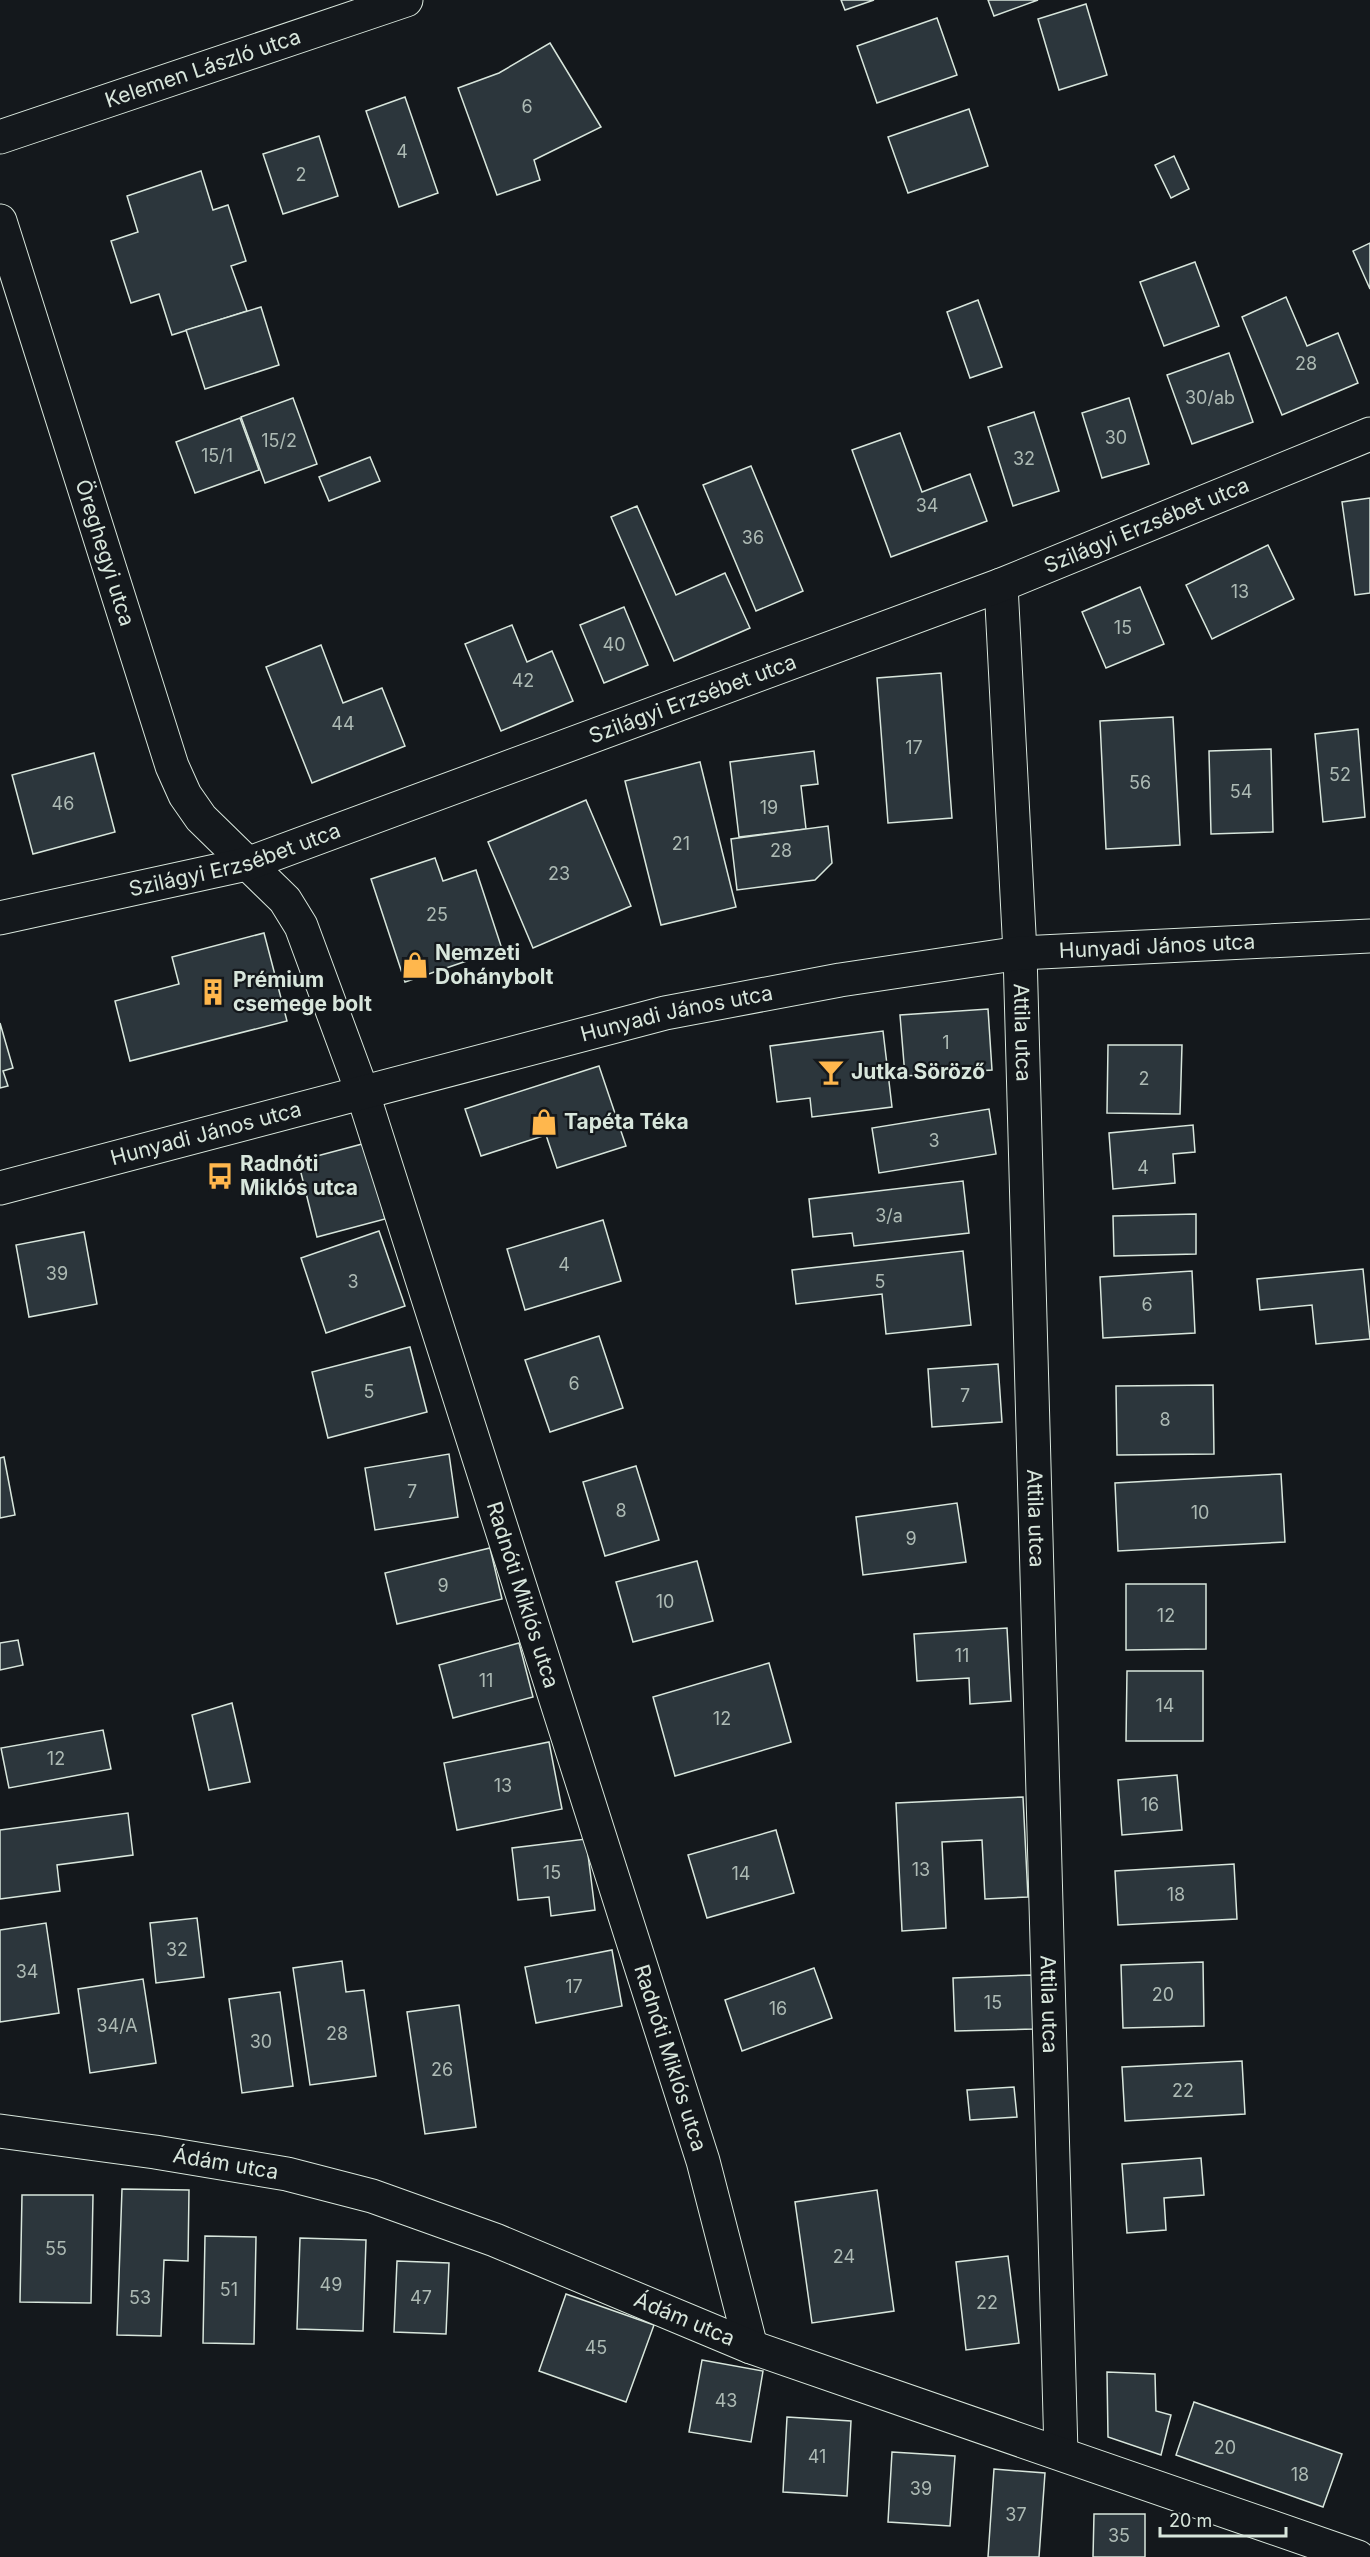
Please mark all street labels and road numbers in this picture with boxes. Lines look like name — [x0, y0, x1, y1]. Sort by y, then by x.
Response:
street label: Kelemen László utca — [102, 24, 304, 113]
street label: Szilágyi Erzsébet utca — [1040, 472, 1252, 578]
street label: Öreghegyi utca — [70, 476, 140, 629]
street label: Szilágyi Erzsébet utca — [585, 649, 800, 748]
street label: Szilágyi Erzsébet utca — [127, 818, 344, 901]
street label: Hunyadi János utca — [1058, 929, 1256, 963]
street label: Hunyadi János utca — [578, 980, 775, 1047]
street label: Attila utca — [1009, 983, 1037, 1082]
street label: Hunyadi János utca — [108, 1096, 304, 1170]
street label: Attila utca — [1022, 1469, 1050, 1568]
street label: Radnóti Miklós utca — [482, 1498, 565, 1691]
street label: Attila utca — [1035, 1955, 1063, 2054]
street label: Radnóti Miklós utca — [629, 1961, 712, 2154]
street label: Ádám utca — [171, 2141, 280, 2184]
street label: Ádám utca — [631, 2286, 739, 2351]

